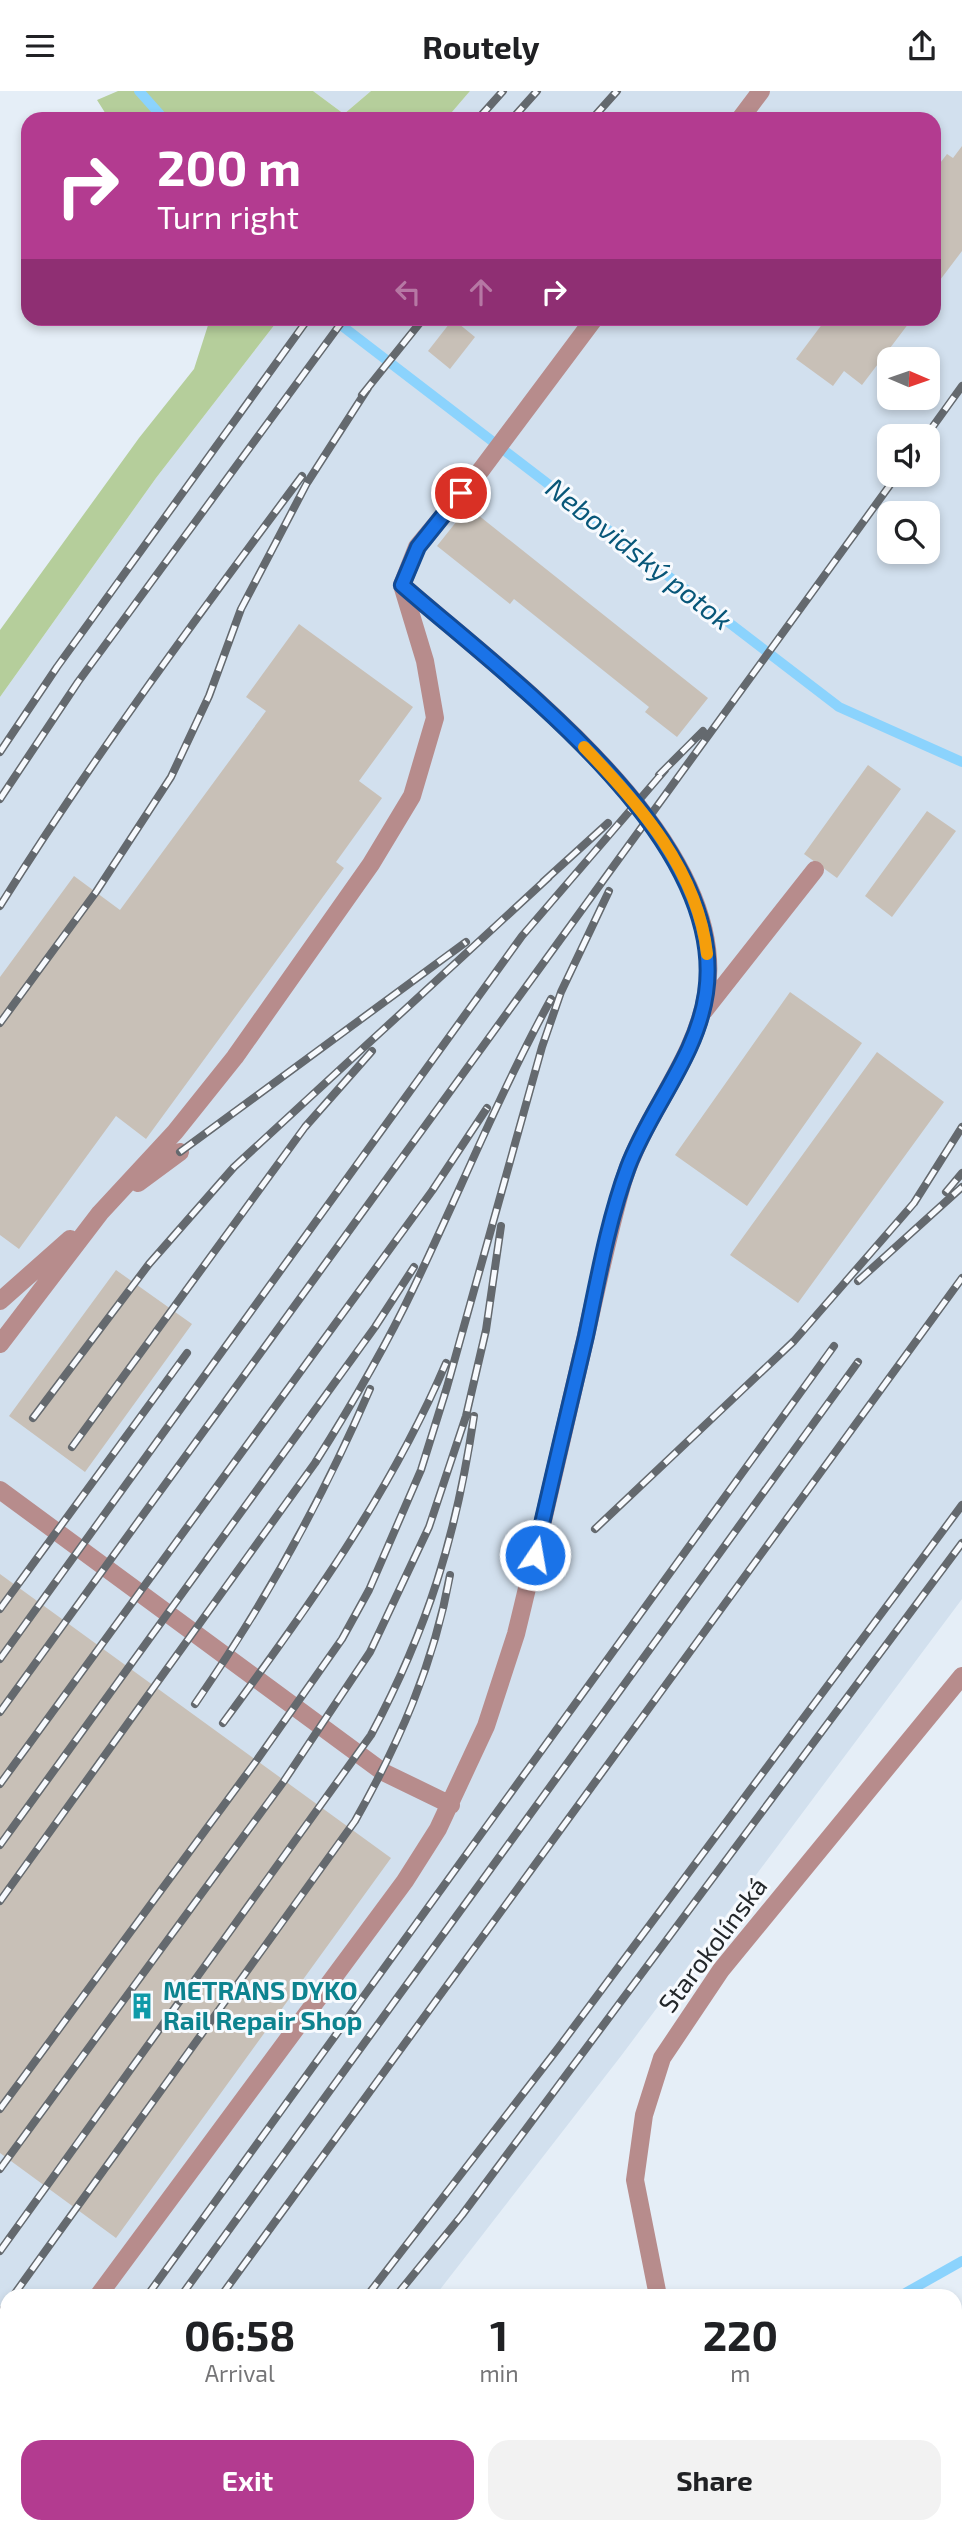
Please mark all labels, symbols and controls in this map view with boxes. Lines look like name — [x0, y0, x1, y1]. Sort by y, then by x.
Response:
icon: menu — [21, 27, 59, 65]
text: Routely — [422, 27, 540, 65]
icon: share — [903, 27, 941, 65]
text: 200 m — [157, 137, 301, 196]
icon: right — [42, 140, 133, 231]
text: Turn right — [157, 197, 299, 235]
icon: left — [389, 273, 427, 311]
icon: ahead — [462, 273, 500, 311]
icon: right — [535, 273, 573, 311]
north arrow — [877, 347, 940, 409]
map controls — [877, 347, 940, 564]
button: sound — [877, 424, 940, 487]
pin — [431, 463, 491, 523]
water label: Nebovidský potok — [540, 470, 739, 636]
icon: arrive — [442, 474, 480, 512]
button: search — [877, 501, 940, 564]
position arrow — [498, 1518, 572, 1592]
street label: Starokolínská — [651, 1870, 773, 2018]
place label: METRANS DYKO Rail Repair Shop — [163, 1974, 362, 2035]
building icon: METRANS DYKO Rail Repair Shop — [127, 1991, 157, 2021]
text: 06:58 — [184, 2309, 295, 2359]
text: 1 — [490, 2309, 508, 2359]
text: 220 — [703, 2309, 778, 2359]
text: Arrival — [205, 2359, 275, 2387]
text: min — [479, 2359, 519, 2387]
text: m — [730, 2359, 750, 2387]
button: Exit — [21, 2440, 474, 2520]
button: Share — [488, 2440, 941, 2520]

